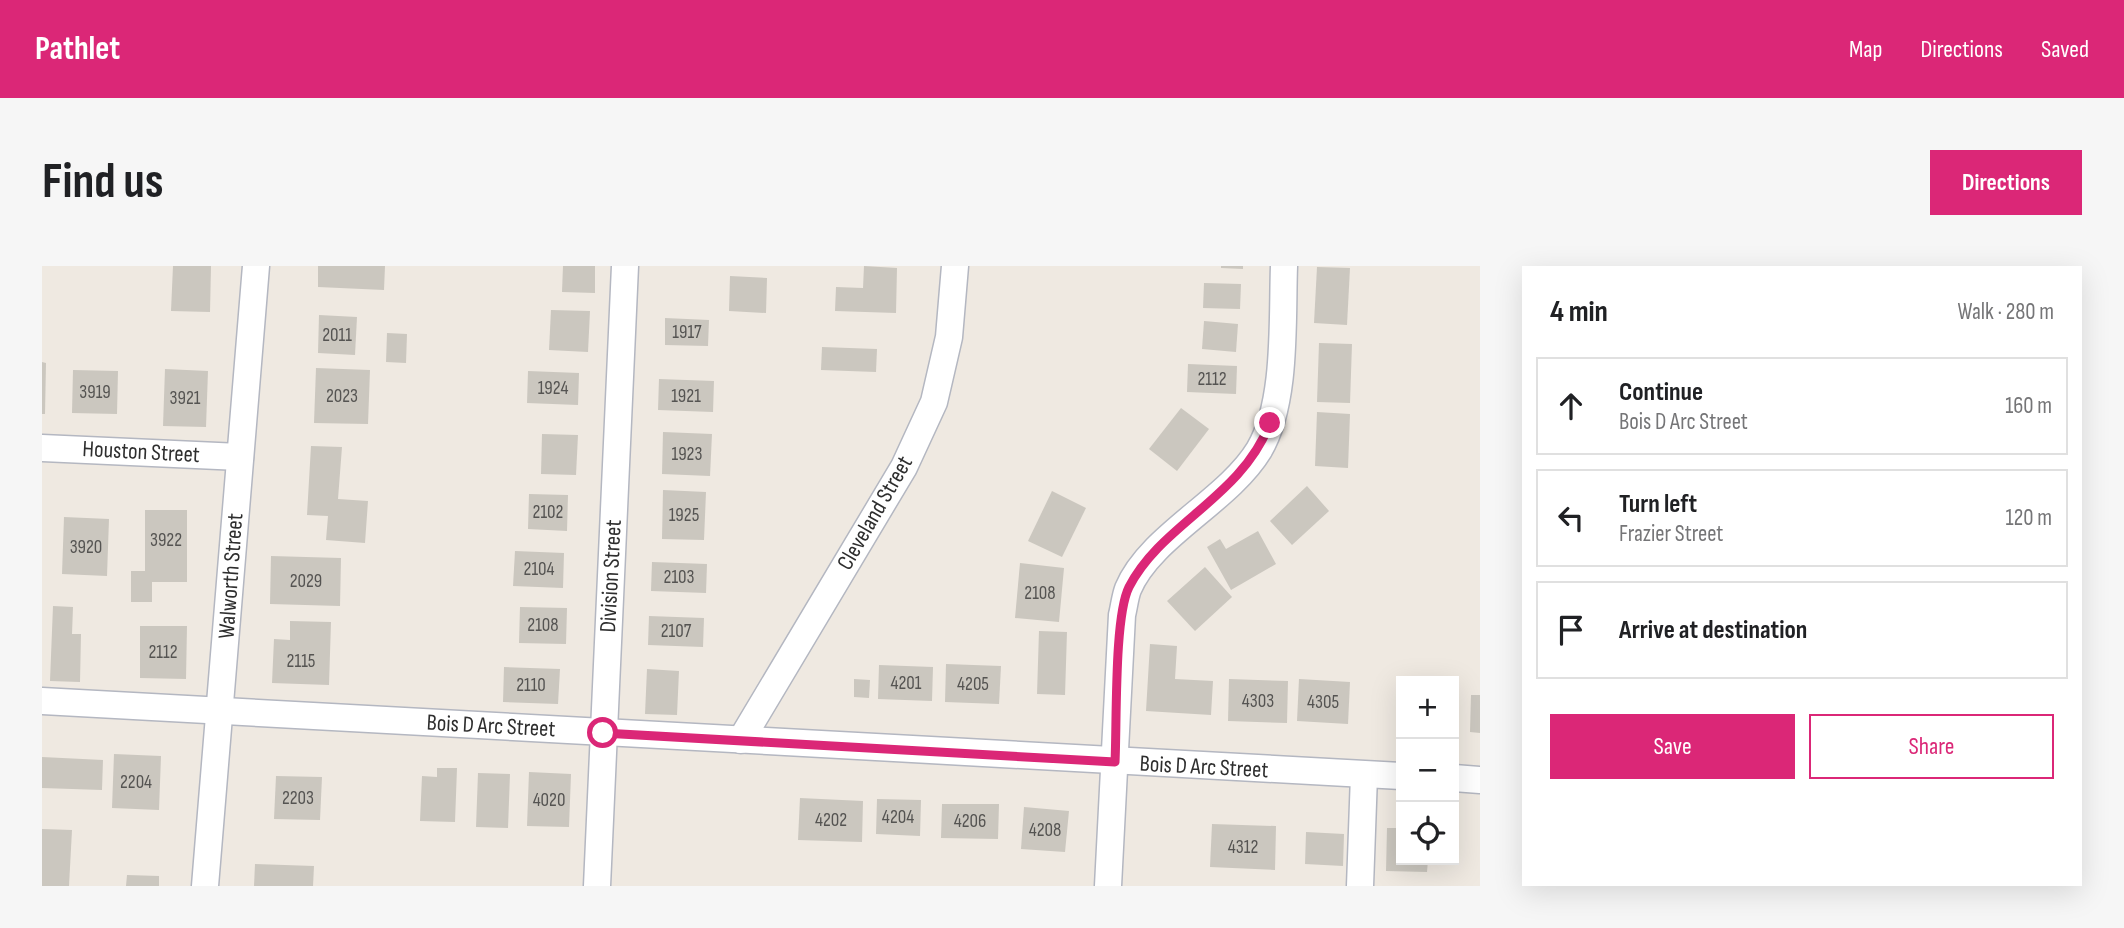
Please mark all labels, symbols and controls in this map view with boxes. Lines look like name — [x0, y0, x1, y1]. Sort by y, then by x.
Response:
text: Pathlet — [35, 29, 120, 69]
text: Map — [1849, 35, 1882, 64]
text: Directions — [1920, 35, 2003, 64]
text: Saved — [2041, 35, 2089, 64]
button: Directions — [1930, 150, 2082, 215]
text: Find us — [42, 153, 164, 212]
text: 4 min — [1550, 294, 1608, 330]
text: Walk · 280 m — [1958, 298, 2054, 326]
house number: 1917 — [672, 321, 702, 344]
house number: 2011 — [322, 324, 352, 347]
house number: 2112 — [1197, 368, 1227, 391]
house number: 1924 — [538, 377, 568, 400]
text: Continue — [1619, 377, 1703, 408]
house number: 3919 — [79, 381, 111, 404]
house number: 2023 — [326, 385, 358, 408]
house number: 1921 — [671, 385, 701, 408]
house number: 3921 — [170, 387, 201, 410]
icon: ahead — [1552, 387, 1590, 425]
text: 160 m — [2005, 392, 2052, 420]
route end — [1254, 407, 1285, 438]
text: Bois D Arc Street — [1619, 408, 1748, 436]
street label: Houston Street — [82, 435, 200, 469]
house number: 1923 — [672, 443, 702, 466]
street label: Cleveland Street — [831, 451, 919, 575]
text: Turn left — [1619, 489, 1697, 520]
icon: left — [1552, 499, 1590, 537]
house number: 2102 — [533, 501, 563, 524]
house number: 1925 — [669, 504, 699, 527]
text: 120 m — [2006, 504, 2052, 532]
street label: Walworth Street — [213, 512, 249, 640]
street label: Division Street — [594, 519, 628, 633]
text: Frazier Street — [1619, 520, 1723, 548]
house number: 3922 — [150, 529, 182, 552]
house number: 3920 — [70, 536, 102, 559]
house number: 2104 — [524, 558, 555, 581]
house number: 2103 — [664, 566, 695, 589]
house number: 2029 — [290, 570, 322, 593]
house number: 2108 — [1024, 582, 1056, 605]
icon: arrive — [1552, 611, 1590, 649]
house number: 2108 — [527, 614, 559, 637]
text: Arrive at destination — [1619, 615, 1807, 646]
house number: 2107 — [661, 620, 692, 643]
house number: 2112 — [148, 641, 178, 664]
house number: 2115 — [287, 650, 315, 673]
house number: 4201 — [891, 672, 922, 695]
house number: 4205 — [957, 673, 989, 696]
house number: 2110 — [516, 674, 546, 697]
map controls — [1396, 676, 1459, 865]
button: + — [1396, 676, 1459, 739]
house number: 4303 — [1242, 690, 1274, 713]
house number: 4305 — [1307, 691, 1339, 714]
street label: Bois D Arc Street — [426, 709, 556, 743]
button: Save — [1550, 714, 1795, 779]
button: Share — [1809, 714, 2054, 779]
route start — [587, 717, 618, 748]
button: − — [1396, 739, 1459, 802]
street label: Bois D Arc Street — [1139, 750, 1269, 784]
house number: 2204 — [120, 771, 152, 794]
house number: 2203 — [282, 787, 314, 810]
house number: 4020 — [533, 789, 565, 812]
button: locate — [1396, 802, 1459, 865]
house number: 4204 — [882, 806, 914, 829]
house number: 4202 — [815, 809, 847, 832]
house number: 4206 — [954, 810, 986, 833]
house number: 4208 — [1029, 819, 1061, 842]
house number: 4312 — [1228, 836, 1258, 859]

